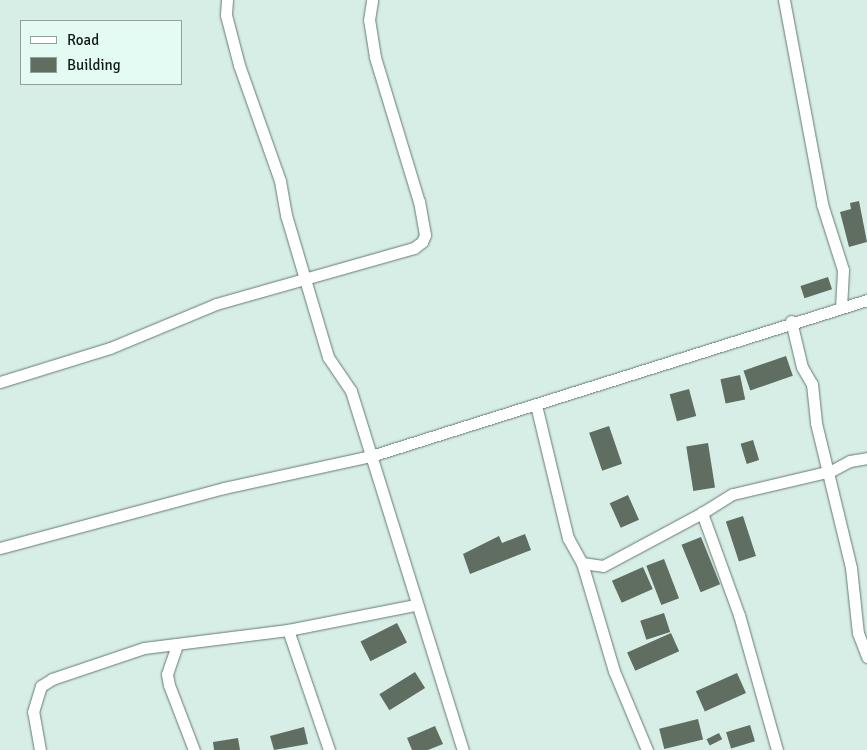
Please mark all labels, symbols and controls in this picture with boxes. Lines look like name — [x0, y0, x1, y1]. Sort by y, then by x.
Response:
legend — [20, 20, 182, 85]
text: Road — [67, 31, 99, 49]
text: Building — [67, 56, 121, 74]

